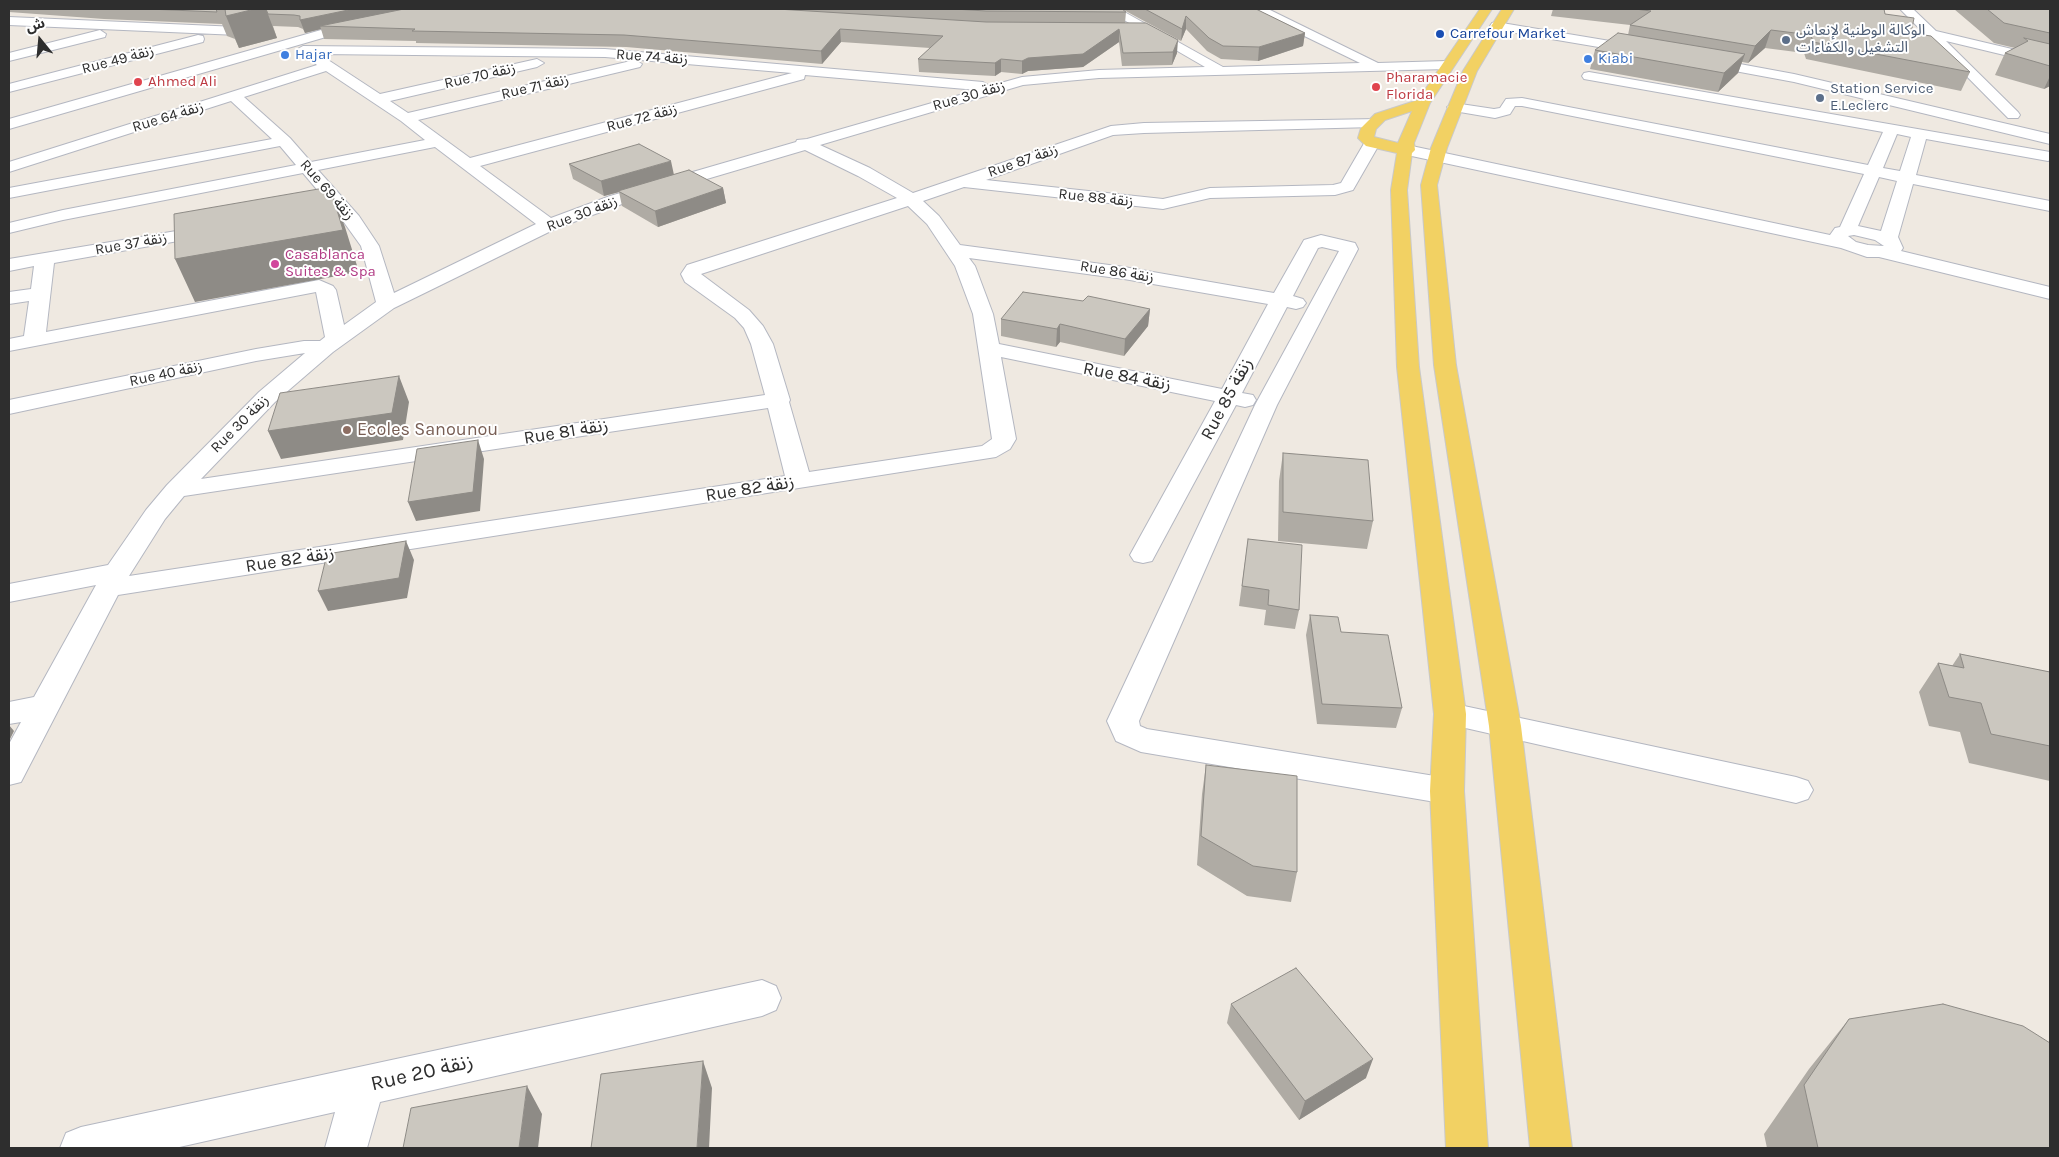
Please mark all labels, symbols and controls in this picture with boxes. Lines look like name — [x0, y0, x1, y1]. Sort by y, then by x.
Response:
text: ش — [24, 14, 47, 36]
north arrow — [15, 15, 65, 65]
place label: الوكالة الوطنية لإنعاش التشغيل والكفاءات — [1796, 22, 1925, 57]
place label: Carrefour Market — [1450, 25, 1566, 43]
marker: Carrefour Market — [1434, 28, 1446, 40]
marker: الوكالة الوطنية لإنعاش التشغيل والكفاءات — [1780, 34, 1792, 46]
street label: Rue 49 زنقة — [80, 42, 156, 78]
street label: Rue 74 زنقة — [615, 45, 689, 69]
place label: Hajar — [295, 46, 332, 64]
marker: Hajar — [279, 49, 291, 61]
place label: Kiabi — [1598, 50, 1633, 68]
marker: Kiabi — [1582, 53, 1594, 65]
street label: Rue 70 زنقة — [442, 59, 518, 93]
place label: Pharamacie Florida — [1386, 69, 1467, 104]
street label: Rue 71 زنقة — [499, 70, 571, 104]
place label: Ahmed Ali — [148, 73, 217, 91]
marker: Ahmed Ali — [132, 76, 144, 88]
street label: Rue 30 زنقة — [931, 77, 1007, 115]
place label: Station Service E.Leclerc — [1830, 80, 1934, 115]
marker: Pharamacie Florida — [1370, 81, 1382, 93]
marker: Station Service E.Leclerc — [1814, 92, 1826, 104]
street label: Rue 64 زنقة — [130, 98, 206, 136]
street label: Rue 72 زنقة — [605, 100, 679, 136]
street label: Rue 87 زنقة — [985, 141, 1061, 181]
street label: Rue 69 زنقة — [296, 156, 358, 224]
street label: Rue 88 زنقة — [1058, 185, 1134, 211]
street label: Rue 30 زنقة — [544, 192, 620, 236]
street label: Rue 37 زنقة — [94, 229, 168, 259]
place label: Casablanca Suites & Spa — [285, 246, 376, 281]
street label: Rue 86 زنقة — [1079, 257, 1155, 287]
marker: Casablanca Suites & Spa — [269, 258, 281, 270]
street label: Rue 85 زنقة — [1196, 354, 1258, 444]
street label: Rue 40 زنقة — [128, 357, 204, 391]
street label: Rue 84 زنقة — [1081, 358, 1173, 396]
street label: Rue 30 زنقة — [207, 391, 273, 457]
street label: Rue 81 زنقة — [522, 415, 610, 449]
place label: Ecoles Sanounou — [357, 419, 498, 441]
marker: Ecoles Sanounou — [341, 424, 353, 436]
street label: Rue 82 زنقة — [704, 471, 796, 507]
street label: Rue 82 زنقة — [244, 542, 336, 578]
street label: Rue 20 زنقة — [368, 1049, 476, 1097]

